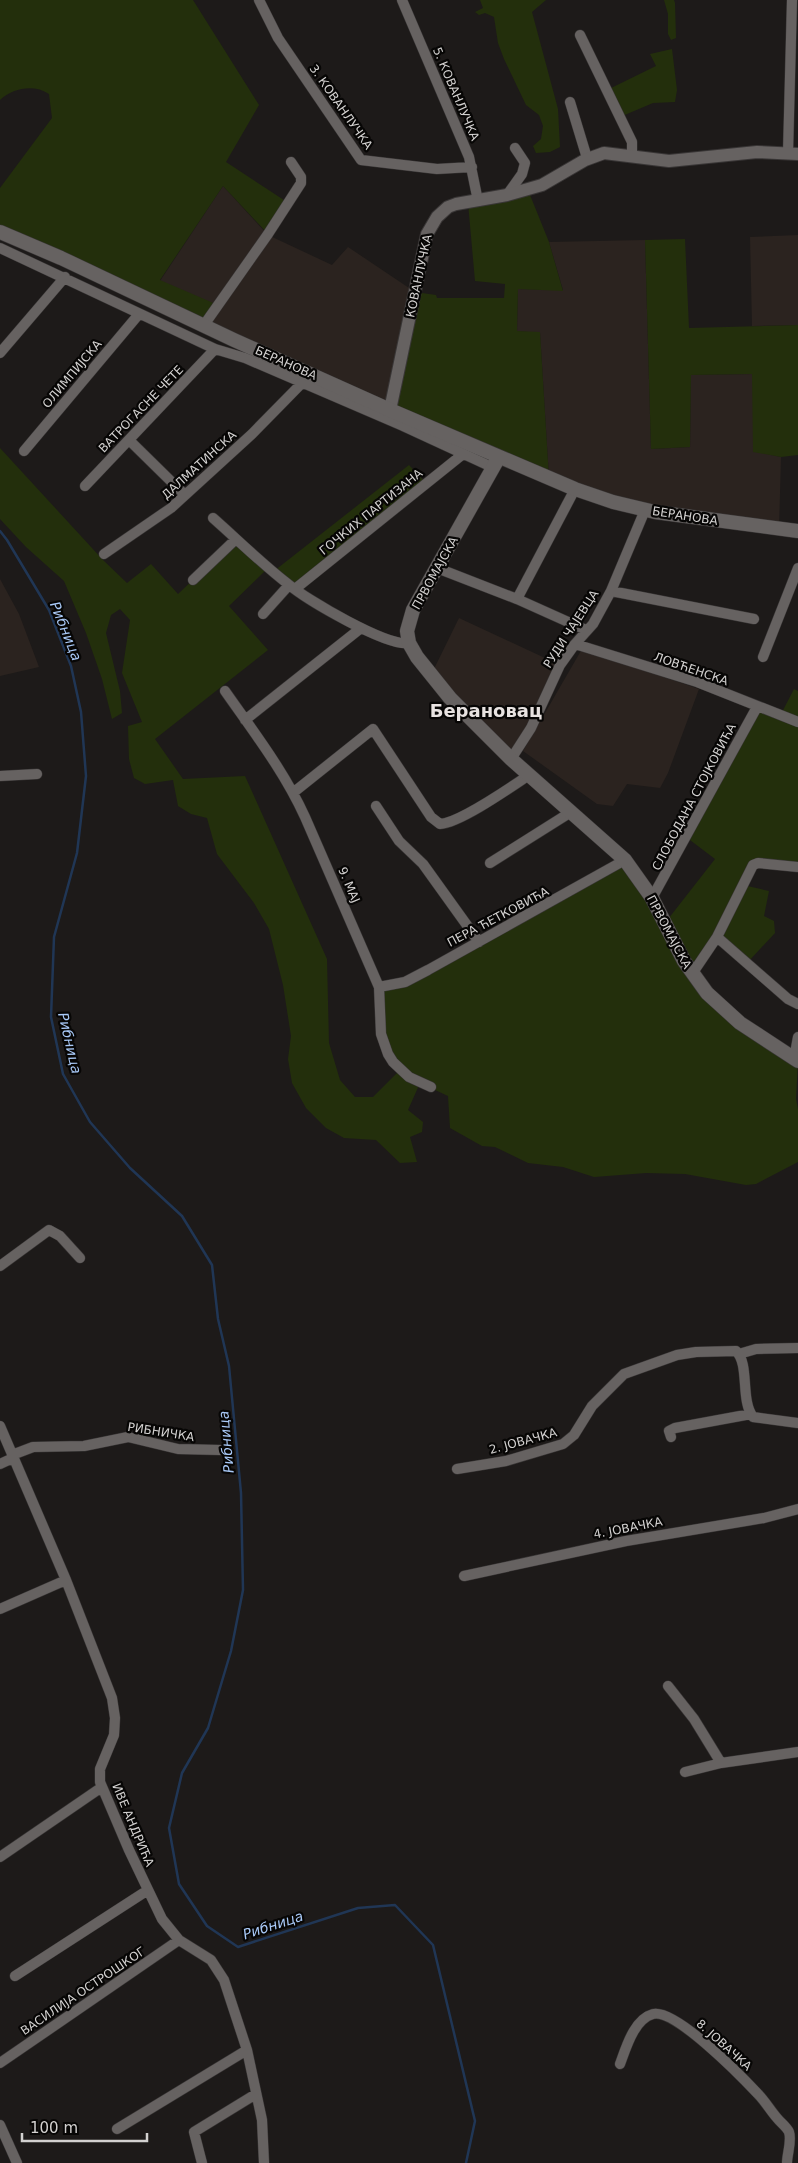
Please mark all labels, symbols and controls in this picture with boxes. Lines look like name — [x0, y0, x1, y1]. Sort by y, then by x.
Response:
street label: 5. КОВАНЛУЧКА — [430, 45, 482, 143]
street label: 3. КОВАНЛУЧКА — [307, 62, 376, 153]
street label: КОВАНЛУЧКА — [403, 232, 435, 319]
street label: ОЛИМПИЈСКА — [39, 337, 105, 411]
street label: БЕРАНОВА — [253, 343, 320, 383]
street label: ВАТРОГАСНЕ ЧЕТЕ — [96, 363, 186, 455]
street label: ДАЛМАТИНСКА — [159, 427, 240, 502]
street label: ГОЧКИХ ПАРТИЗАНА — [317, 466, 426, 558]
street label: БЕРАНОВА — [651, 504, 720, 528]
street label: ПРВОМАЈСКА — [409, 533, 461, 612]
street label: РУДИ ЧАЈЕВЦА — [541, 587, 602, 671]
water label: Рибница — [47, 599, 85, 663]
street label: ЛОВЋЕНСКА — [652, 650, 731, 689]
district label: Берановац — [430, 700, 542, 721]
street label: СЛОБОДАНА СТОЈКОВИЋА — [649, 720, 739, 873]
street label: 9. МАЈ — [335, 865, 363, 905]
street label: ПЕРА ЋЕТКОВИЋА — [445, 884, 552, 950]
street label: ПРВОМАЈСКА — [644, 893, 695, 972]
water label: Рибница — [55, 1011, 85, 1075]
water label: Рибница — [215, 1410, 237, 1474]
street label: РИБНИЧКА — [127, 1420, 196, 1444]
street label: 2. ЈОВАЧКА — [488, 1425, 559, 1457]
street label: 4. ЈОВАЧКА — [592, 1514, 664, 1542]
street label: ИВЕ АНДРИЋА — [109, 1781, 157, 1869]
water label: Рибница — [241, 1908, 305, 1942]
street label: ВАСИЛИЈА ОСТРОШКОГ — [18, 1944, 148, 2038]
street label: 8. ЈОВАЧКА — [693, 2016, 755, 2074]
scale bar — [22, 2110, 148, 2142]
text: 100 m — [30, 2119, 78, 2137]

